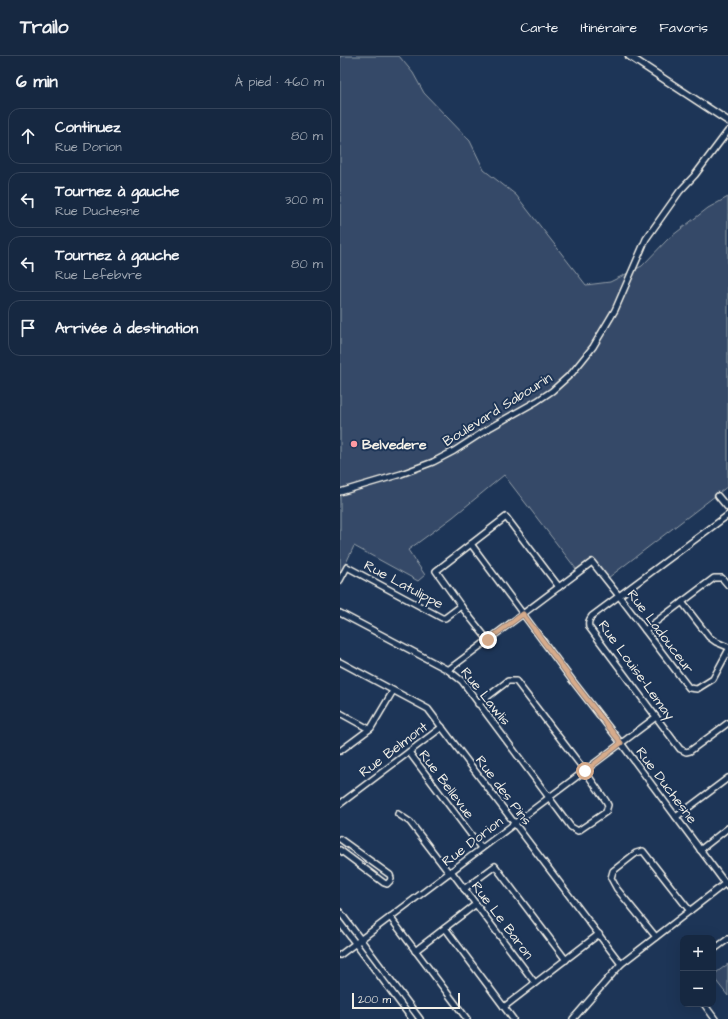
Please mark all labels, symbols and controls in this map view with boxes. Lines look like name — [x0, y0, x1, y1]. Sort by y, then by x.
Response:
text: Trailo — [20, 14, 69, 41]
text: Carte — [520, 18, 558, 38]
text: Itinéraire — [580, 18, 637, 38]
text: Favoris — [659, 18, 708, 38]
text: 6 min — [16, 70, 58, 94]
text: À pied · 460 m — [235, 73, 324, 91]
text: Continuez — [55, 117, 121, 138]
icon: ahead — [17, 125, 39, 147]
text: 80 m — [291, 127, 323, 145]
text: Rue Dorion — [55, 138, 122, 156]
text: Tournez à gauche — [55, 181, 179, 202]
icon: left — [17, 189, 39, 211]
text: 300 m — [285, 191, 323, 209]
text: Rue Duchesne — [55, 202, 140, 220]
text: Tournez à gauche — [55, 245, 179, 266]
icon: left — [17, 253, 39, 275]
text: 80 m — [291, 255, 323, 273]
text: Rue Lefebvre — [55, 266, 142, 284]
icon: arrive — [17, 317, 39, 339]
text: Arrivée à destination — [55, 318, 198, 339]
street label: Boulevard Sabourin — [439, 368, 556, 452]
place label: Belvedere — [362, 435, 427, 455]
marker: Belvedere — [349, 439, 359, 449]
street label: Rue Latulippe — [360, 556, 447, 614]
street label: Rue Ladouceur — [622, 585, 699, 678]
street label: Rue Louise-Lemay — [593, 617, 679, 725]
route end — [479, 631, 497, 649]
street label: Rue Lawlis — [455, 663, 515, 730]
street label: Rue Belmont — [355, 717, 432, 782]
street label: Rue Duchesne — [631, 743, 702, 828]
street label: Rue Bellevue — [414, 746, 479, 824]
street label: Rue des Pins — [470, 752, 536, 830]
route start — [576, 762, 594, 780]
street label: Rue Dorion — [438, 812, 507, 871]
street label: Rue Le Baron — [466, 878, 538, 964]
map controls — [680, 935, 716, 1007]
button: + — [680, 935, 716, 971]
button: − — [680, 971, 716, 1007]
scale bar — [352, 991, 460, 1010]
text: 200 m — [358, 992, 391, 1007]

